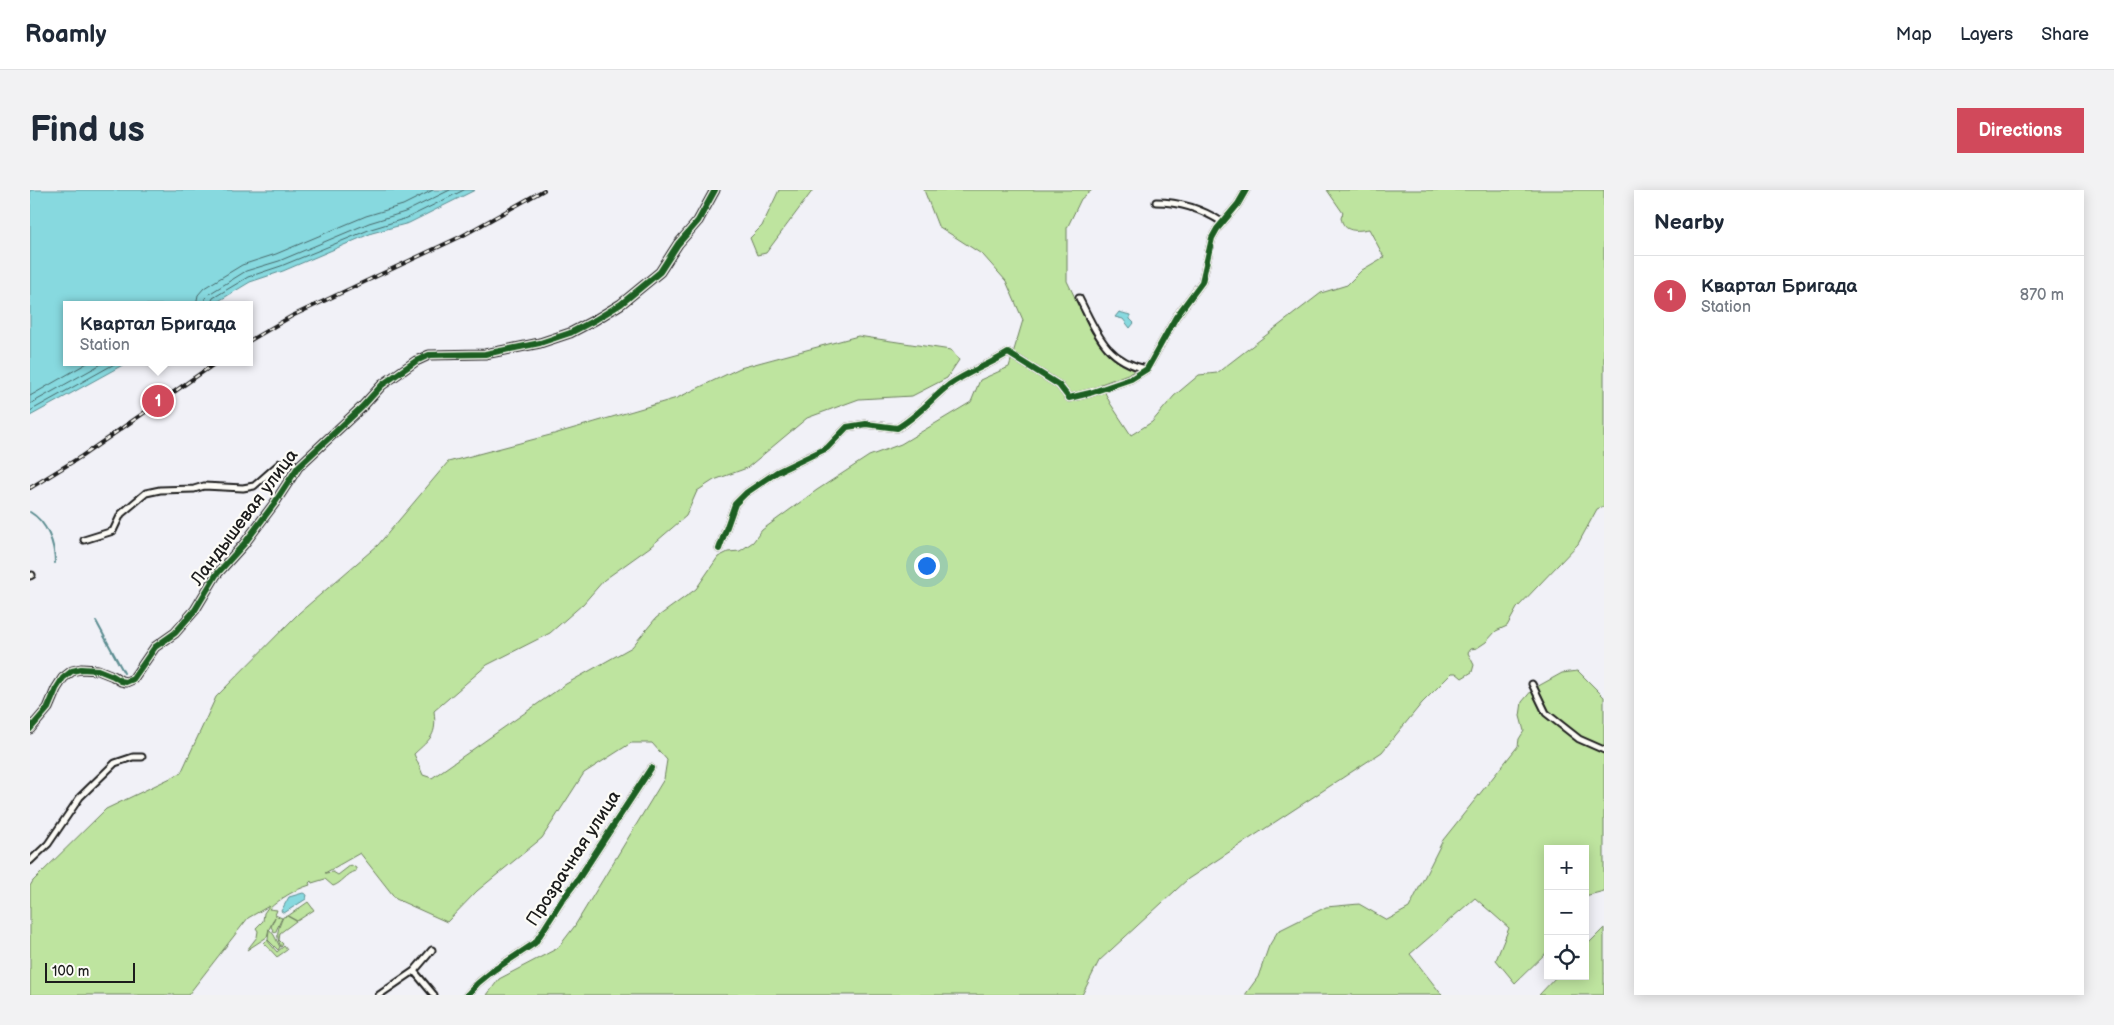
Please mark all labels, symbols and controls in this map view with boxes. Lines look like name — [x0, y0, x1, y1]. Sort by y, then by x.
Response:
text: Roamly — [25, 20, 106, 49]
text: Map — [1896, 24, 1932, 45]
text: Layers — [1960, 24, 2013, 45]
text: Share — [2041, 24, 2089, 45]
button: Directions — [1957, 108, 2084, 153]
text: Find us — [30, 109, 145, 152]
text: Nearby — [1654, 210, 1724, 235]
text: Квартал Бригада — [1701, 275, 1857, 298]
text: 1 — [1667, 286, 1673, 305]
text: 870 m — [2020, 286, 2064, 305]
text: Station — [1701, 298, 1751, 317]
popup — [63, 301, 253, 366]
text: Квартал Бригада — [80, 313, 236, 336]
text: Station — [80, 336, 130, 355]
pin: 1 — [142, 382, 174, 420]
street label: Ландышевая улица — [186, 445, 303, 590]
your location — [914, 553, 940, 579]
street label: Прозрачная улица — [522, 786, 625, 930]
map controls — [1544, 845, 1589, 980]
button: + — [1544, 845, 1589, 890]
button: − — [1544, 890, 1589, 935]
button: locate — [1544, 935, 1589, 980]
scale bar — [45, 960, 135, 983]
text: 100 m — [52, 963, 89, 980]

